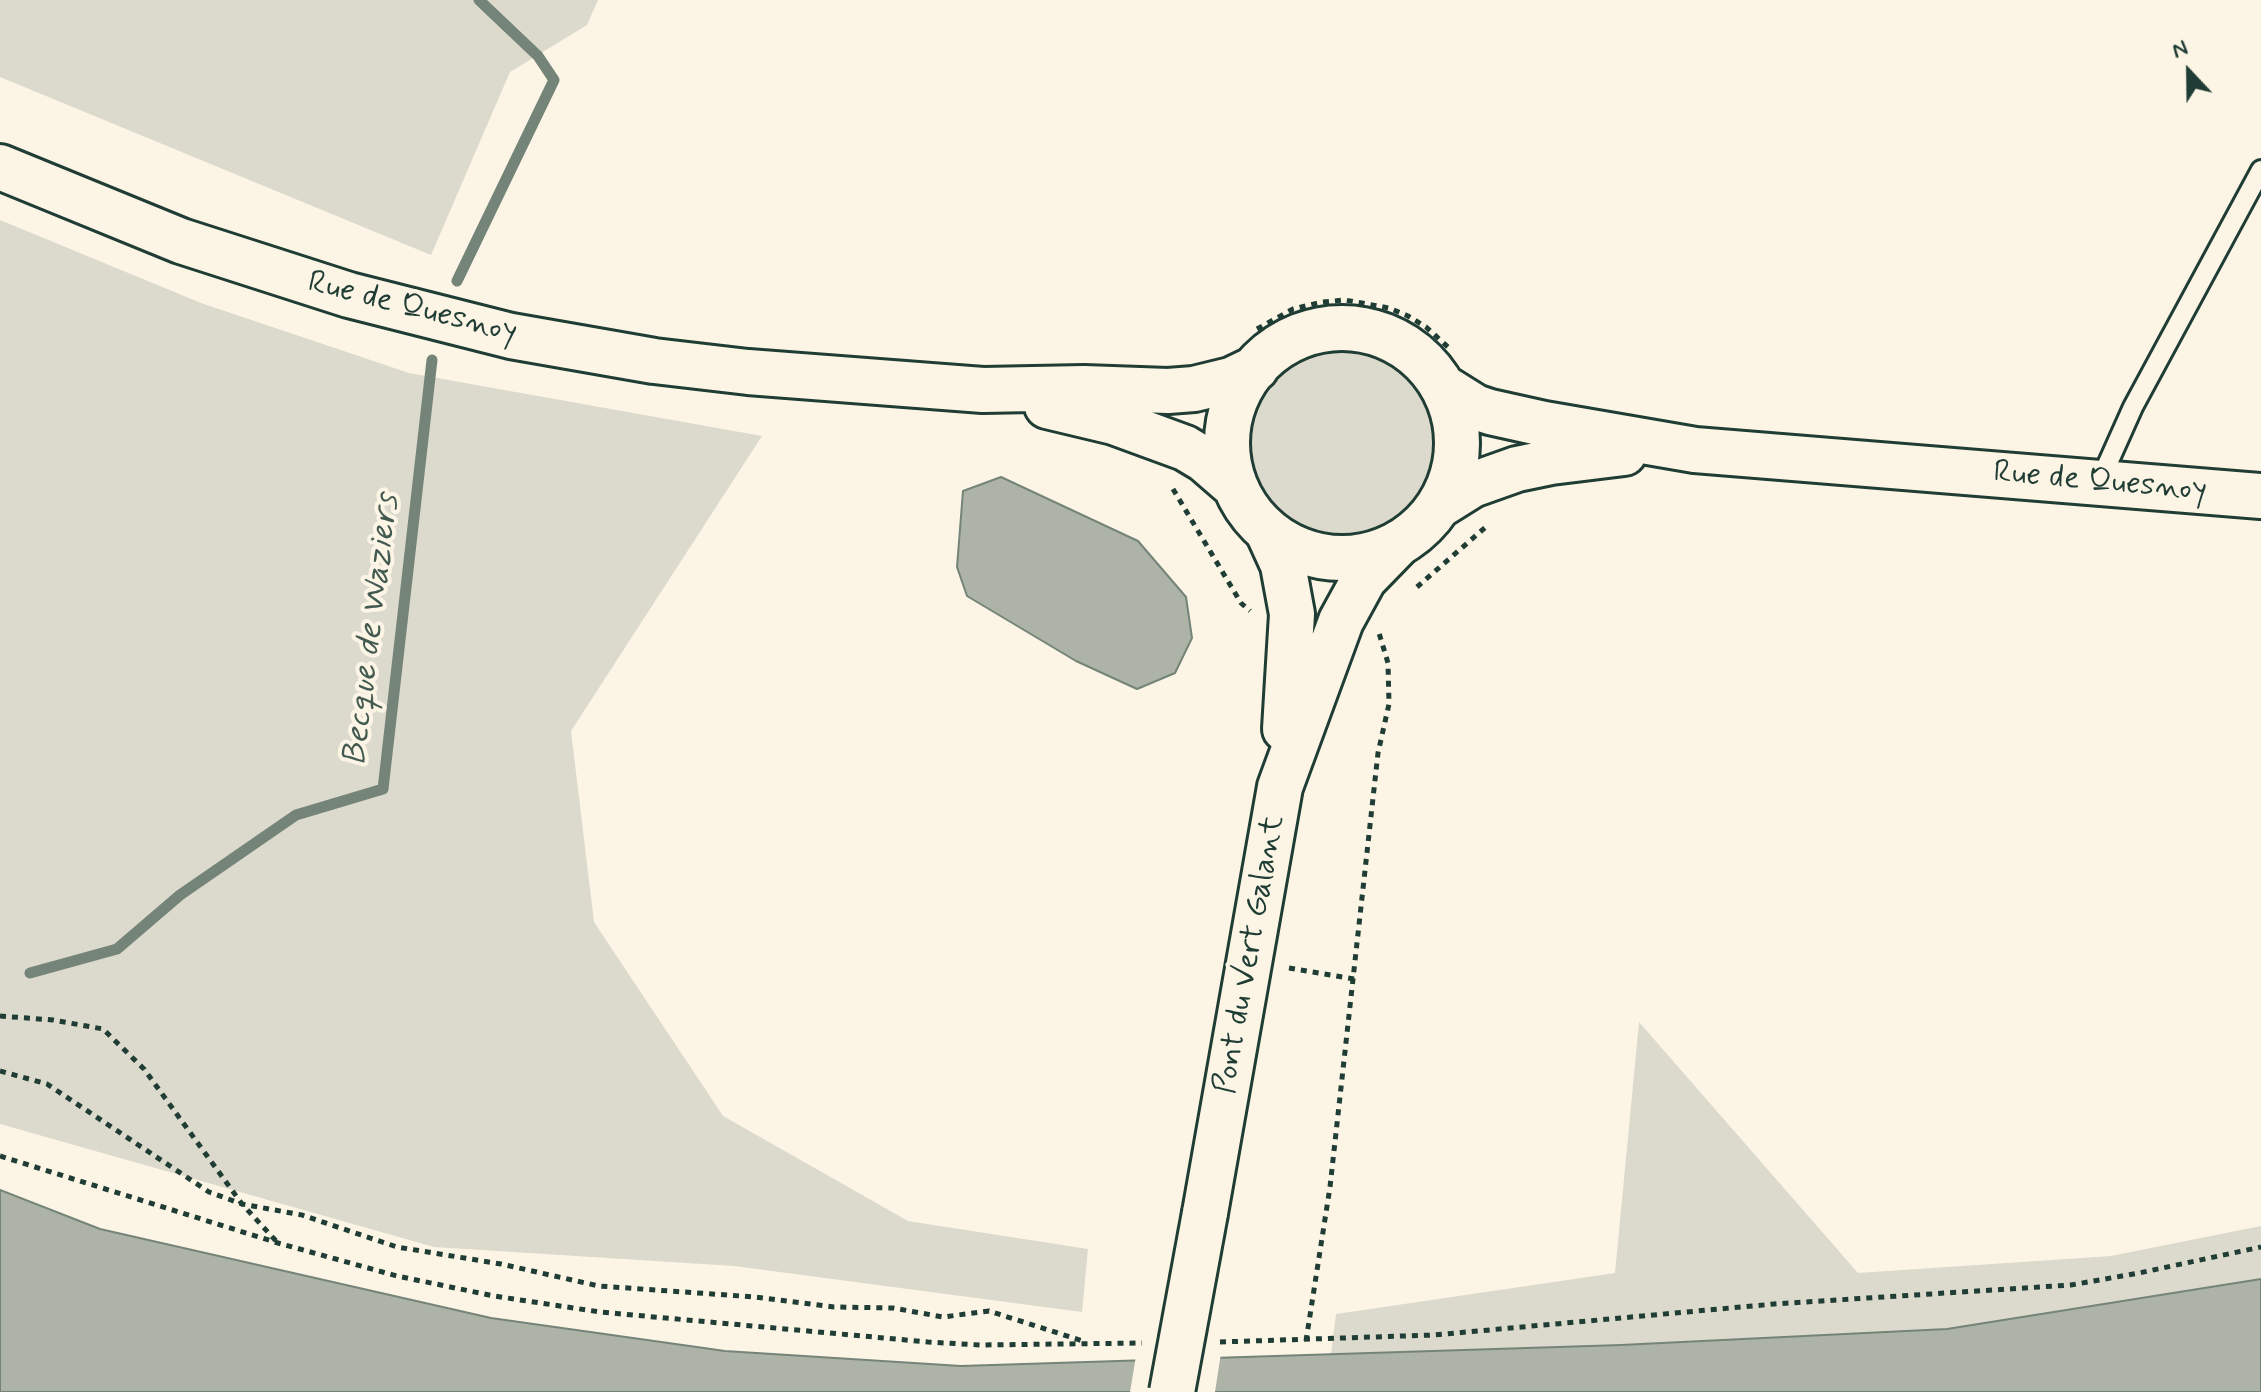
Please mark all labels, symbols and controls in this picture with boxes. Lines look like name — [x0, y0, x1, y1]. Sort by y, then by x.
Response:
north arrow — [2149, 32, 2229, 112]
text: N — [2168, 34, 2192, 65]
street label: Rue de Quesnoy — [303, 264, 521, 354]
street label: Rue de Quesnoy — [1992, 455, 2208, 511]
water label: Becque de Waziers — [336, 492, 410, 768]
street label: Pont du Vert Galant — [1208, 813, 1294, 1097]

